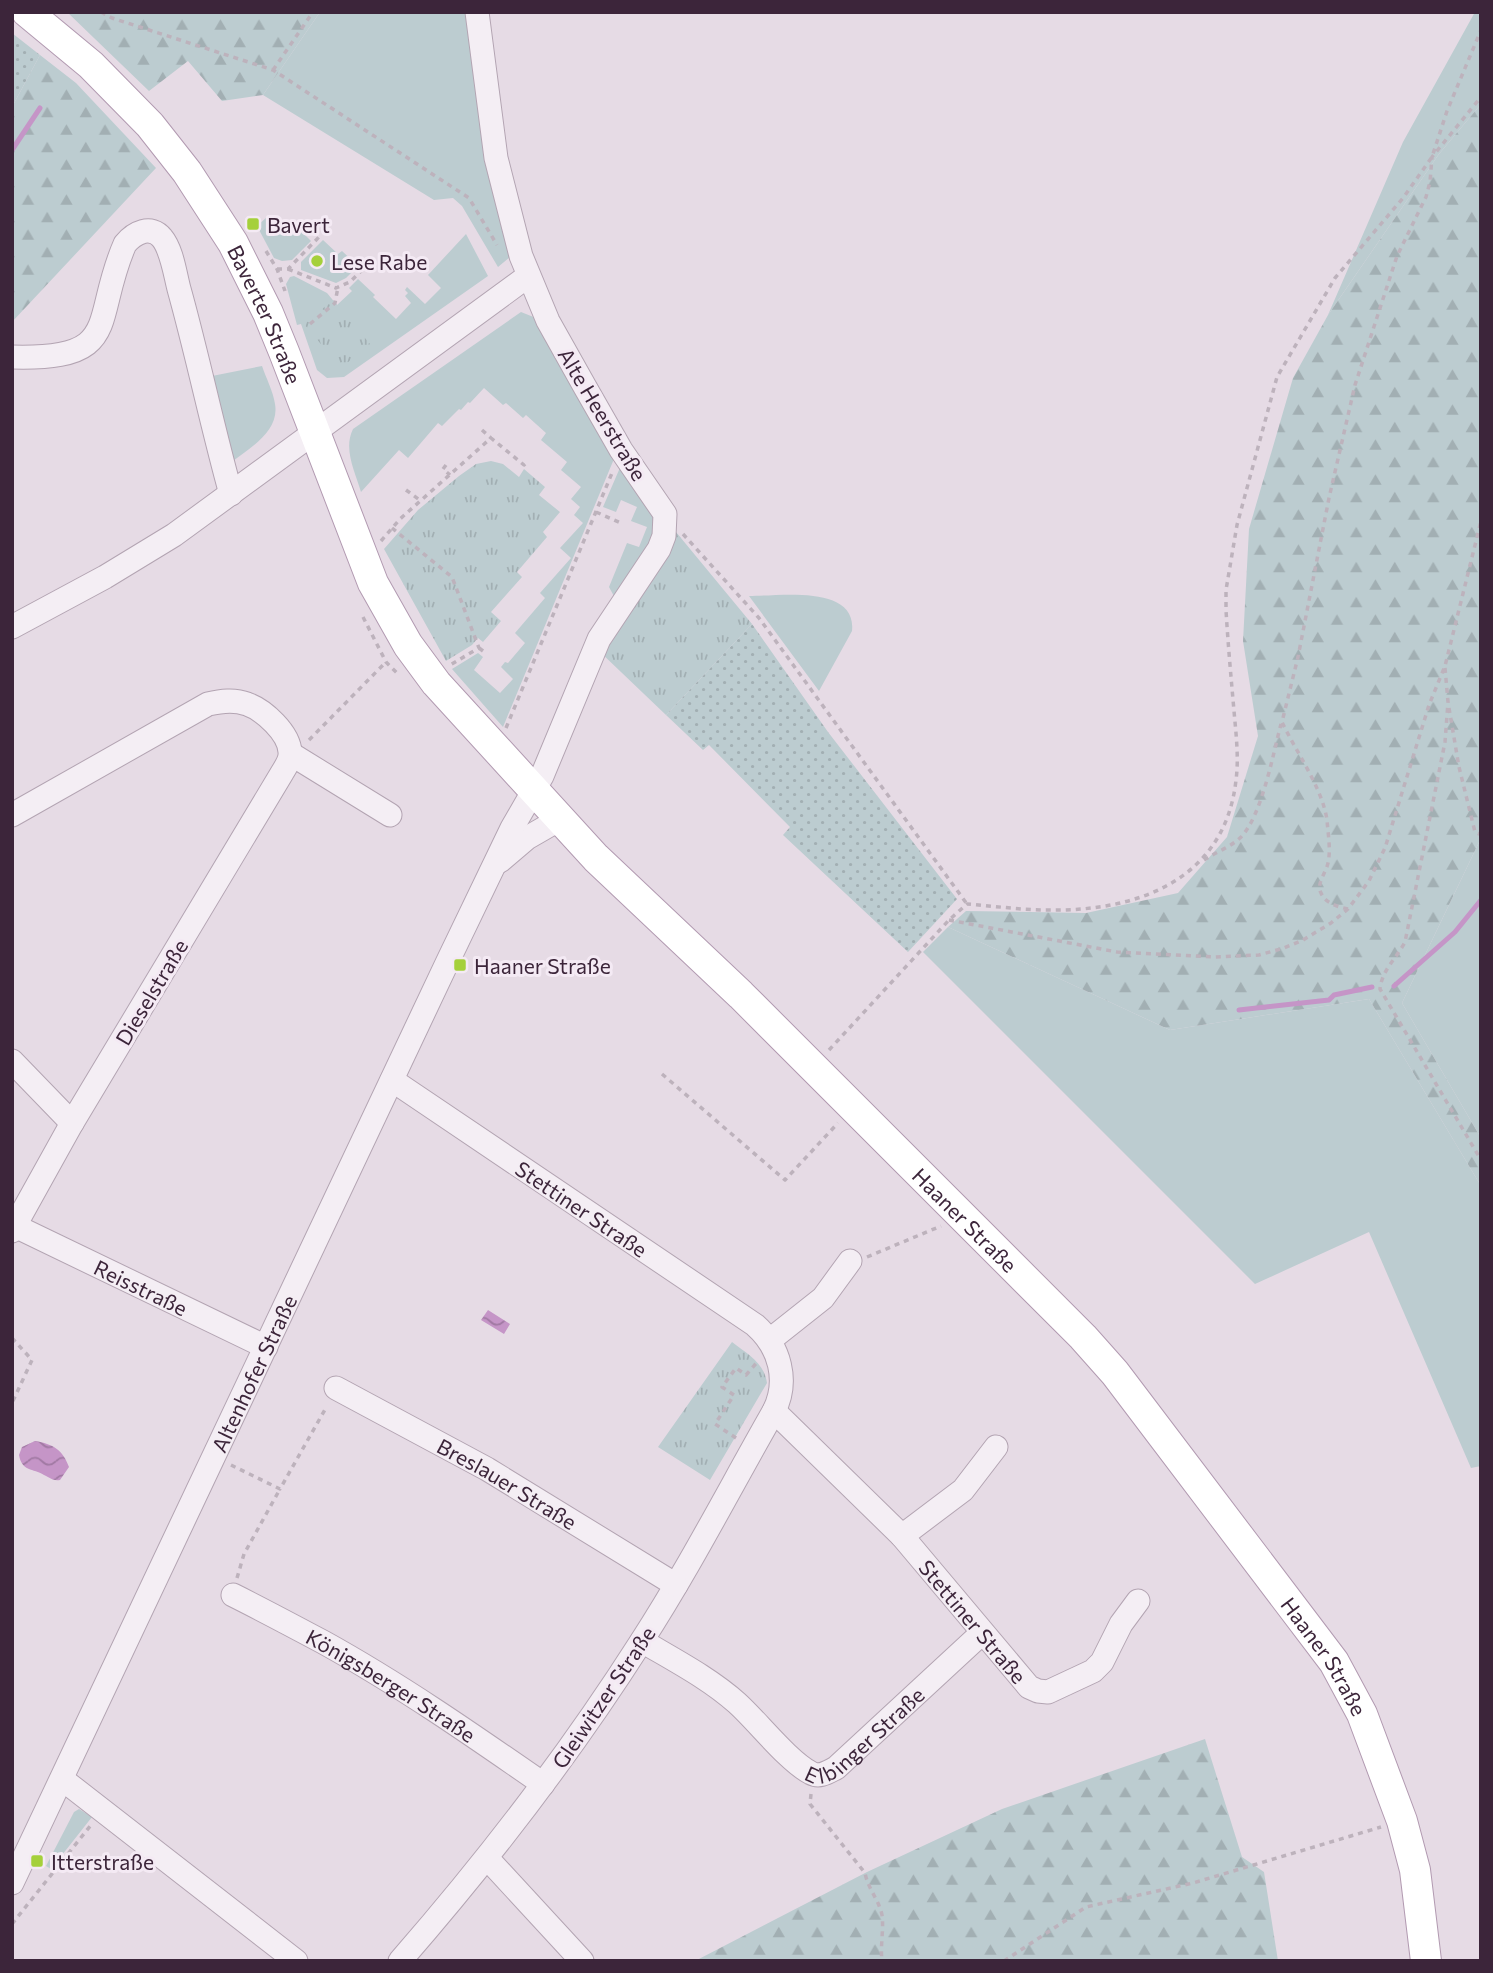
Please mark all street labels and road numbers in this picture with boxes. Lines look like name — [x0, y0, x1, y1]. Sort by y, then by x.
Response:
street label: Baverter Straße — [223, 240, 307, 387]
street label: Alte Heerstraße — [554, 343, 652, 485]
street label: Dieselstraße — [110, 935, 192, 1049]
street label: Stettiner Straße — [511, 1155, 652, 1261]
street label: Haaner Straße — [908, 1162, 1023, 1277]
street label: Reisstraße — [90, 1254, 192, 1320]
street label: Altenhofer Straße — [205, 1291, 301, 1456]
street label: Breslauer Straße — [433, 1432, 582, 1534]
street label: Stettiner Straße — [915, 1554, 1032, 1688]
street label: Haaner Straße — [1277, 1592, 1373, 1719]
street label: Gleiwitzer Straße — [546, 1621, 660, 1773]
street label: Königsberger Straße — [302, 1623, 481, 1747]
street label: Elbinger Straße — [802, 1681, 929, 1788]

